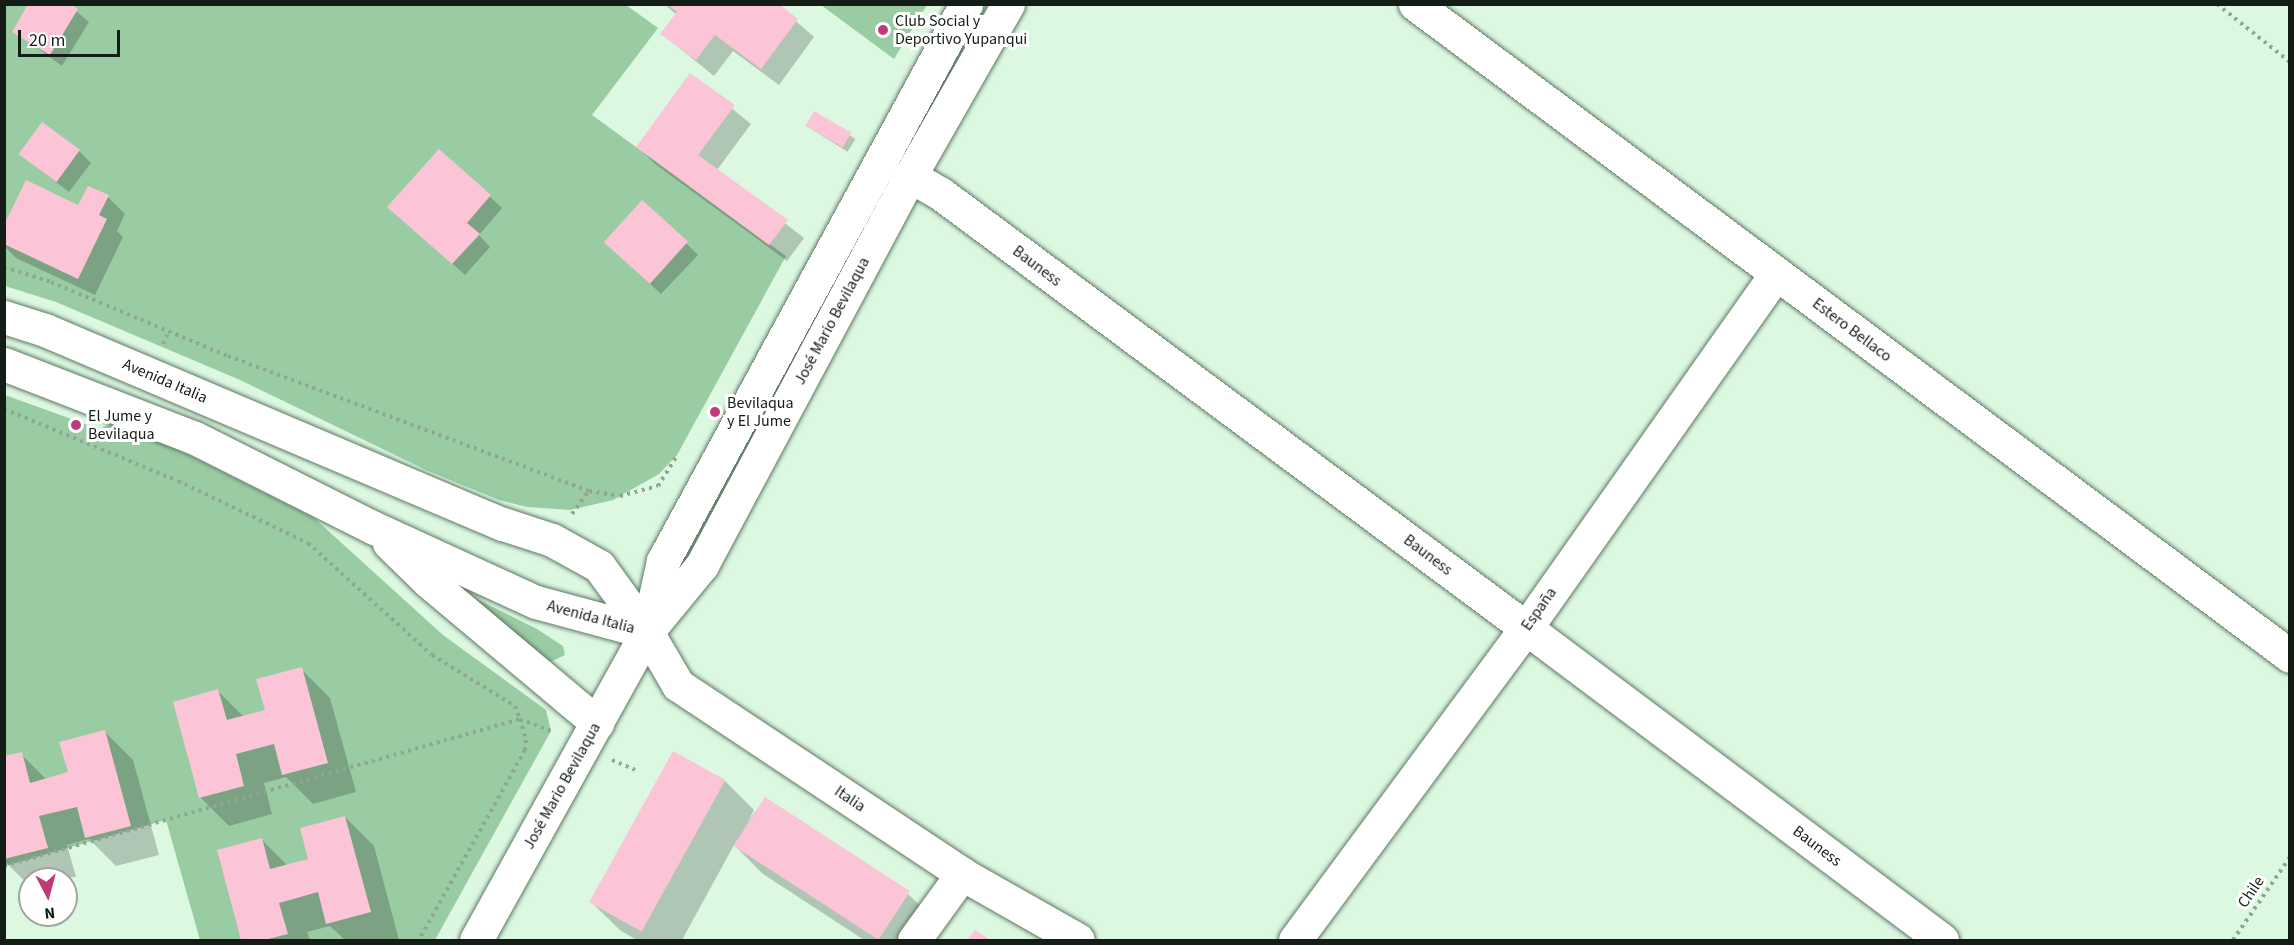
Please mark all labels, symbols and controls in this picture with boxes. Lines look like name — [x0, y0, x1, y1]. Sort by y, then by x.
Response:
place label: Club Social y Deportivo Yupanqui — [895, 11, 1027, 49]
scale bar — [21, 18, 123, 56]
marker: Club Social y Deportivo Yupanqui — [876, 23, 890, 37]
text: 20 m — [29, 28, 65, 53]
street label: Bauness — [1009, 241, 1065, 291]
street label: José Mario Bevilaqua — [790, 254, 874, 388]
street label: Estero Bellaco — [1809, 294, 1895, 366]
street label: Avenida Italia — [120, 355, 210, 407]
place label: Bevilaqua y El Jume — [727, 393, 794, 431]
marker: Bevilaqua y El Jume — [708, 405, 722, 419]
place label: El Jume y Bevilaqua — [88, 406, 155, 444]
marker: El Jume y Bevilaqua — [69, 418, 83, 432]
street label: Bauness — [1400, 530, 1456, 580]
street label: España — [1517, 584, 1561, 634]
street label: Avenida Italia — [545, 596, 637, 638]
street label: José Mario Bevilaqua — [519, 719, 605, 853]
street label: Italia — [831, 782, 869, 816]
street label: Bauness — [1789, 821, 1845, 871]
north arrow — [18, 867, 78, 927]
street label: Chile — [2234, 873, 2268, 911]
text: N — [43, 901, 56, 924]

